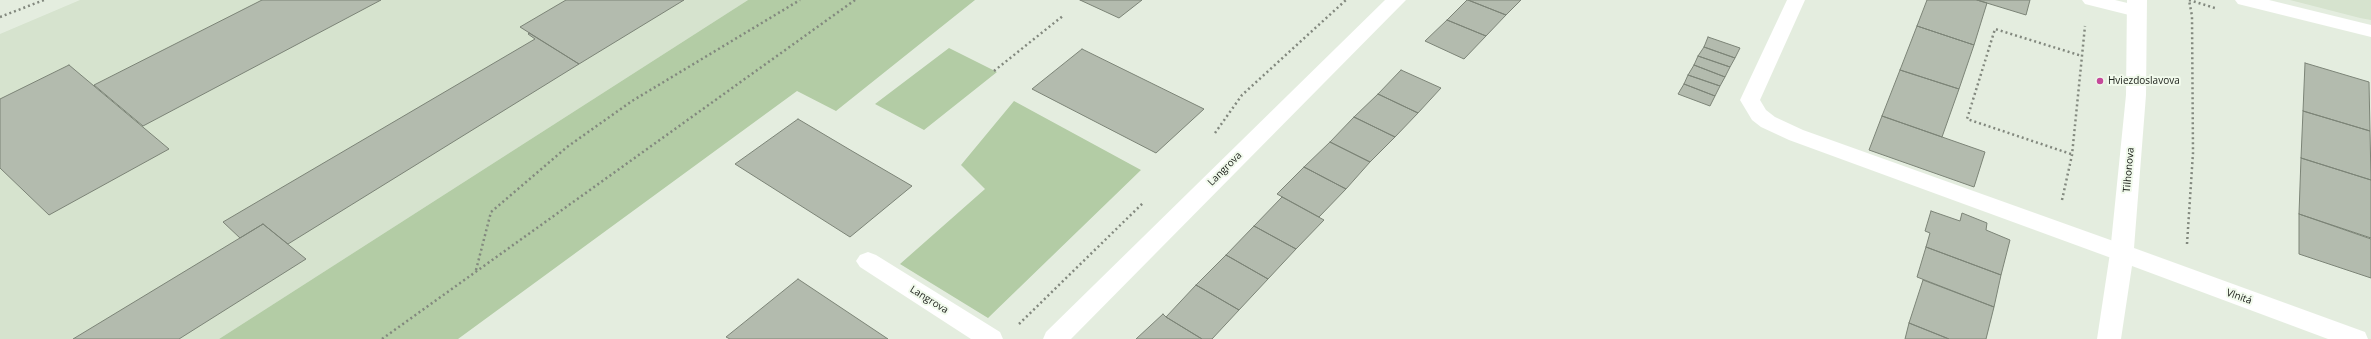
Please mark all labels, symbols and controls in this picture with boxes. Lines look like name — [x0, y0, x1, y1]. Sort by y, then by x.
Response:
place label: Hviezdoslavova — [2108, 75, 2180, 87]
marker: Hviezdoslavova — [2095, 76, 2105, 86]
street label: Tilhonova — [2121, 147, 2137, 193]
street label: Langrova — [1206, 150, 1244, 188]
street label: Langrova — [908, 284, 950, 316]
street label: Vlnitá — [2225, 287, 2253, 307]

